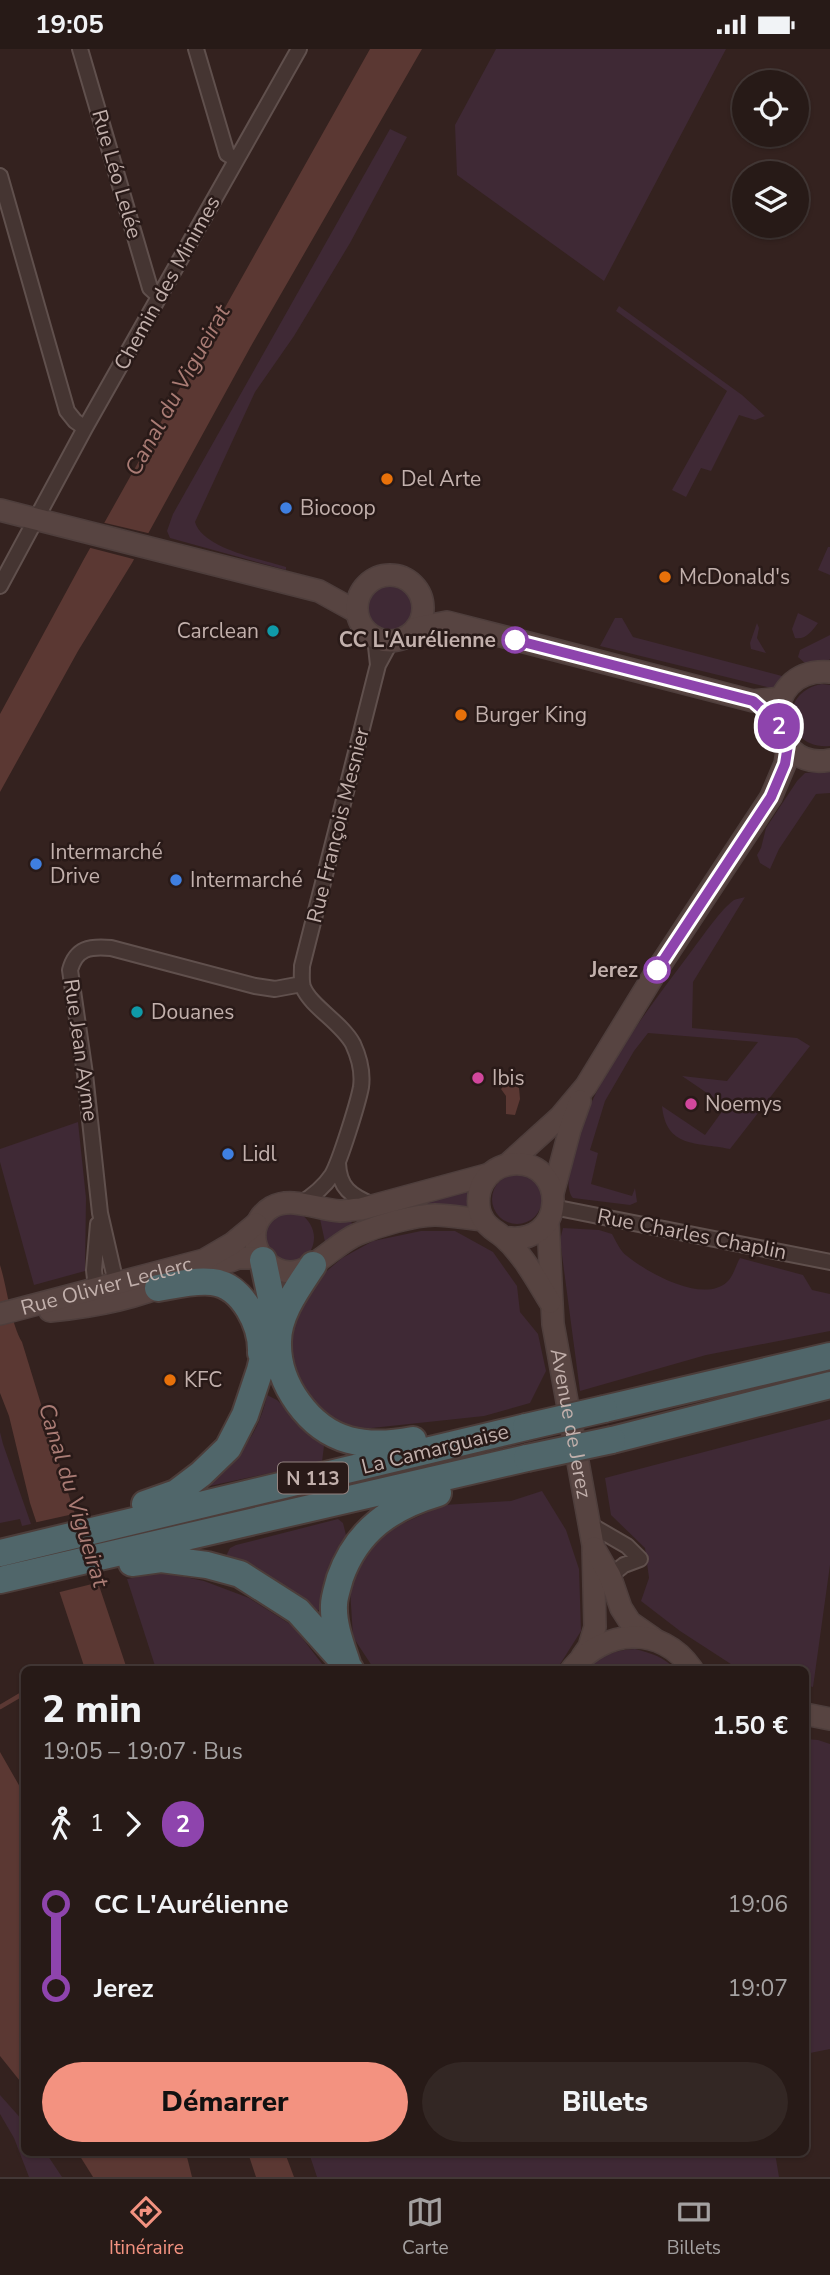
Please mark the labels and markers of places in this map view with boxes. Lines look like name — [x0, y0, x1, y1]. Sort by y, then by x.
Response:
place label: Del Arte — [401, 465, 481, 493]
marker: Del Arte — [379, 471, 395, 487]
place label: Biocoop — [300, 494, 376, 522]
marker: Biocoop — [278, 500, 294, 516]
place label: McDonald's — [679, 563, 790, 591]
marker: McDonald's — [657, 569, 673, 585]
place label: Carclean — [177, 617, 259, 645]
marker: Carclean — [265, 623, 281, 639]
place label: CC L'Aurélienne — [339, 626, 496, 654]
marker: CC L'Aurélienne — [502, 627, 528, 653]
place label: Burger King — [475, 701, 587, 729]
marker: Burger King — [453, 707, 469, 723]
place label: Intermarché Drive — [50, 838, 163, 890]
marker: Intermarché Drive — [28, 856, 44, 872]
place label: Intermarché — [190, 866, 303, 894]
marker: Intermarché — [168, 872, 184, 888]
place label: Jerez — [589, 956, 638, 984]
marker: Jerez — [644, 957, 670, 983]
place label: Douanes — [151, 998, 234, 1026]
marker: Douanes — [129, 1004, 145, 1020]
place label: Ibis — [492, 1064, 525, 1092]
marker: Ibis — [470, 1070, 486, 1086]
place label: Noemys — [705, 1090, 782, 1118]
marker: Noemys — [683, 1096, 699, 1112]
place label: Lidl — [242, 1140, 278, 1168]
marker: Lidl — [220, 1146, 236, 1162]
place label: KFC — [184, 1366, 222, 1394]
marker: KFC — [162, 1372, 178, 1388]

